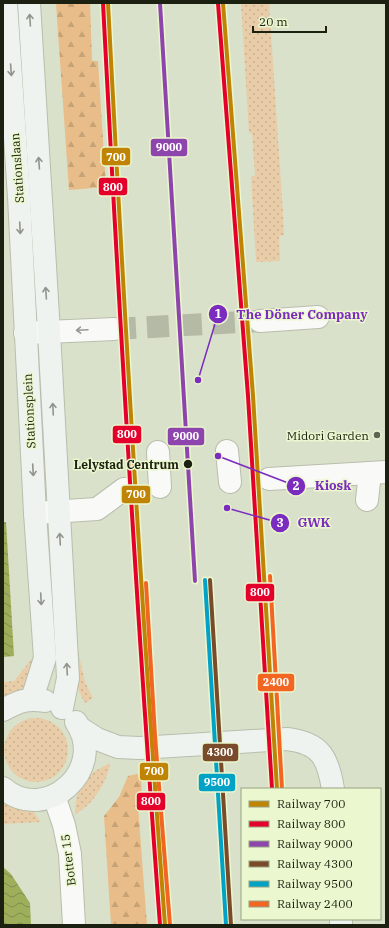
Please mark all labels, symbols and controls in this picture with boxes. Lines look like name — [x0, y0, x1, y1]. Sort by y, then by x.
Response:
scale bar — [253, 8, 326, 34]
one-way arrow — [26, 14, 34, 27]
text: 20 m — [259, 14, 288, 29]
one-way arrow — [7, 63, 14, 76]
street label: Stationslaan — [7, 132, 27, 204]
line badge: 9000 — [150, 138, 188, 157]
text: 9000 — [156, 140, 183, 154]
line badge: 700 — [101, 147, 131, 166]
text: 700 — [106, 150, 126, 164]
one-way arrow — [35, 157, 42, 170]
line badge: 800 — [98, 177, 128, 196]
text: 800 — [103, 180, 123, 194]
one-way arrow — [17, 221, 24, 234]
one-way arrow — [43, 287, 50, 300]
callout: The Döner Company — [208, 302, 375, 327]
text: 1 — [214, 306, 222, 321]
text: The Döner Company — [236, 306, 368, 323]
one-way arrow — [76, 327, 89, 334]
street label: Stationsplein — [20, 373, 38, 449]
one-way arrow — [49, 403, 56, 416]
line badge: 800 — [112, 425, 142, 444]
text: 800 — [117, 427, 137, 441]
line badge: 9000 — [167, 427, 205, 446]
place label: Midori Garden — [287, 428, 369, 443]
text: 9000 — [173, 429, 200, 443]
marker: Midori Garden — [372, 430, 382, 440]
place label: Lelystad Centrum — [74, 457, 179, 472]
marker: Lelystad Centrum — [182, 458, 194, 470]
one-way arrow — [29, 463, 36, 476]
callout: Kiosk — [286, 473, 359, 498]
text: Kiosk — [315, 477, 352, 494]
text: 2 — [292, 478, 300, 493]
line badge: 700 — [121, 485, 151, 504]
text: 700 — [126, 487, 146, 501]
callout: GWK — [270, 510, 339, 535]
text: GWK — [297, 514, 331, 531]
text: 3 — [276, 515, 284, 530]
one-way arrow — [57, 533, 64, 546]
line badge: 800 — [245, 583, 275, 602]
text: 800 — [250, 585, 270, 599]
one-way arrow — [37, 592, 45, 605]
one-way arrow — [64, 663, 71, 676]
line badge: 2400 — [257, 673, 295, 692]
text: 2400 — [263, 675, 290, 689]
line badge: 4300 — [202, 743, 239, 762]
text: 4300 — [207, 745, 234, 759]
line badge: 700 — [139, 762, 169, 781]
text: 700 — [144, 764, 164, 778]
line badge: 9500 — [198, 773, 236, 792]
text: 9500 — [204, 775, 231, 789]
legend — [241, 788, 381, 920]
line badge: 800 — [136, 792, 166, 811]
text: 800 — [141, 794, 161, 808]
text: Railway 700 — [277, 796, 345, 811]
text: Railway 800 — [277, 816, 345, 831]
street label: Botter 15 — [57, 833, 79, 887]
text: Railway 9000 — [277, 836, 353, 851]
text: Railway 4300 — [277, 856, 353, 871]
text: Railway 9500 — [277, 876, 353, 891]
text: Railway 2400 — [277, 896, 353, 911]

